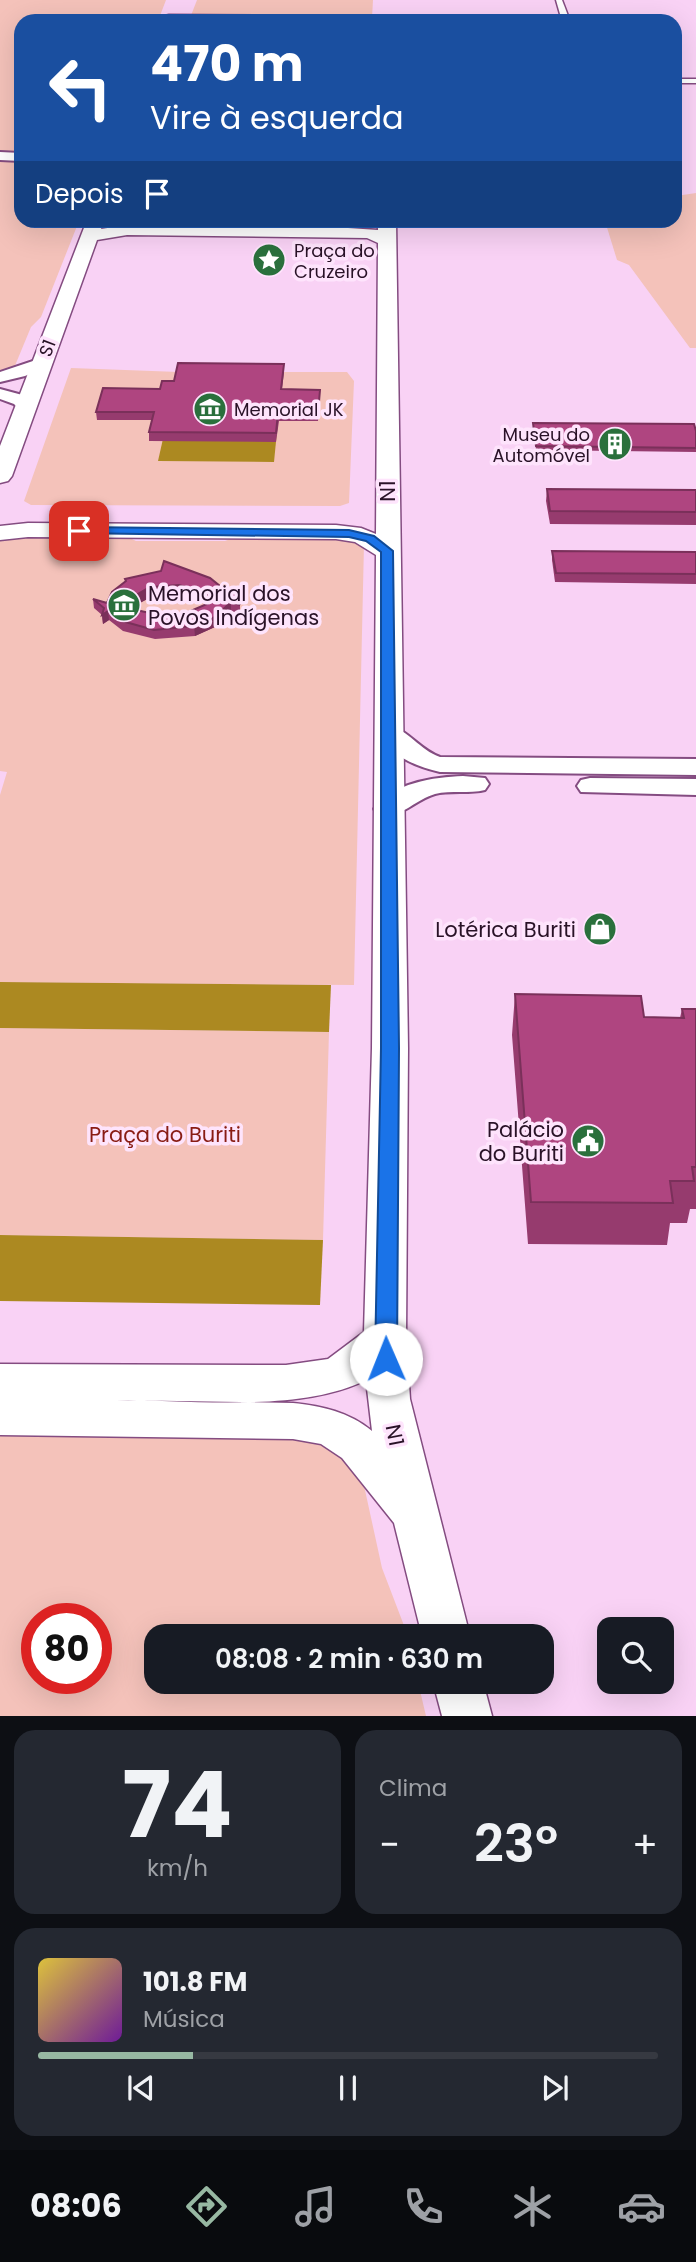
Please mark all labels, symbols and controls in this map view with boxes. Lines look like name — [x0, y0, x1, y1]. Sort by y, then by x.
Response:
text: 470 m — [150, 30, 304, 98]
icon: left — [35, 42, 126, 133]
text: Vire à esquerda — [150, 95, 404, 140]
icon: arrive — [138, 175, 176, 213]
text: Depois — [35, 176, 124, 212]
place label: Praça do Cruzeiro — [294, 238, 375, 284]
place icon: Praça do Cruzeiro — [250, 241, 288, 279]
street label: S1 — [32, 336, 62, 360]
museum icon: Memorial JK — [191, 390, 229, 428]
place label: Memorial JK — [234, 397, 344, 422]
place label: Museu do Automóvel — [493, 422, 590, 468]
building icon: Museu do Automóvel — [596, 425, 634, 463]
street label: N1 — [373, 480, 402, 502]
pin — [49, 501, 109, 561]
icon: arrive — [60, 512, 98, 550]
place label: Memorial dos Povos Indígenas — [148, 579, 319, 632]
museum icon: Memorial dos Povos Indígenas — [105, 586, 143, 624]
shop icon: Lotérica Buriti — [581, 910, 619, 948]
place label: Lotérica Buriti — [435, 915, 576, 944]
place label: Palácio do Buriti — [479, 1115, 564, 1168]
park label: Praça do Buriti — [89, 1120, 241, 1149]
public building icon: Palácio do Buriti — [569, 1122, 607, 1160]
position arrow — [349, 1322, 423, 1396]
street label: N1 — [379, 1422, 411, 1448]
speed limit sign: 80 — [21, 1603, 112, 1694]
map controls — [597, 1617, 674, 1694]
button: search — [597, 1617, 674, 1694]
text: 08:08 · 2 min · 630 m — [215, 1641, 483, 1677]
text: 74 — [122, 1741, 233, 1869]
text: Clima — [379, 1772, 447, 1804]
text: 23° — [474, 1807, 558, 1880]
text: − — [379, 1818, 400, 1871]
text: + — [632, 1818, 658, 1871]
text: km/h — [147, 1852, 208, 1884]
text: 101.8 FM — [143, 1964, 247, 2000]
text: Música — [143, 2003, 225, 2035]
icon: previous — [122, 2069, 160, 2107]
icon: pause — [329, 2069, 367, 2107]
icon: next — [536, 2069, 574, 2107]
icon: directions — [182, 2182, 231, 2231]
icon: music — [291, 2182, 340, 2231]
icon: phone — [399, 2182, 448, 2231]
icon: climate — [508, 2182, 557, 2231]
icon: car — [617, 2182, 666, 2231]
text: 08:06 — [30, 2183, 122, 2228]

